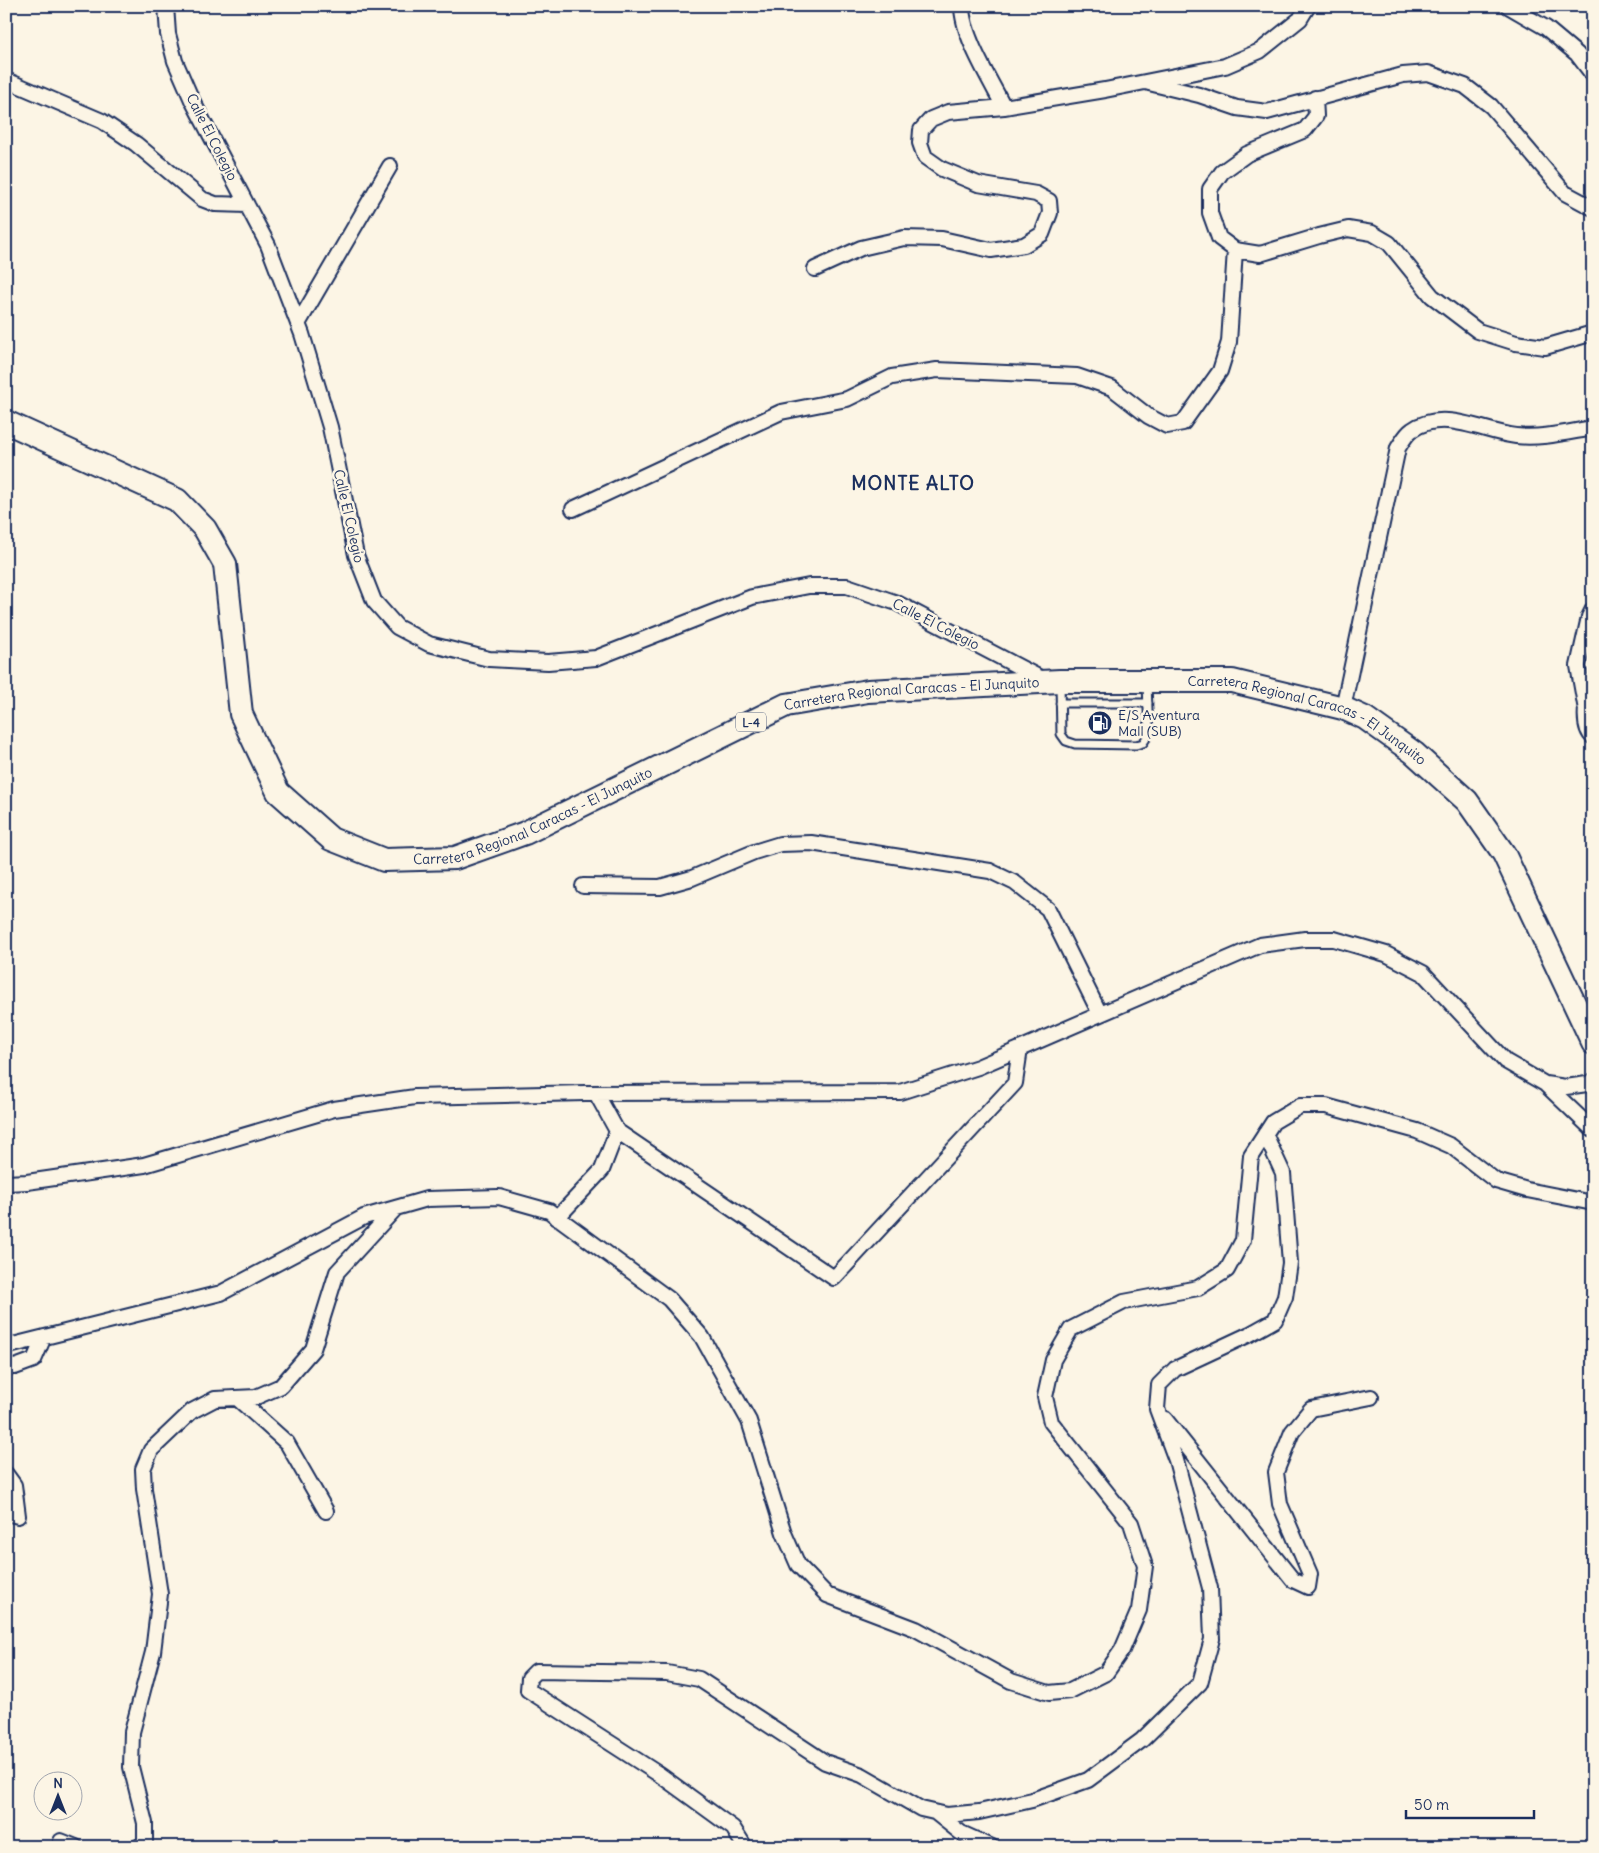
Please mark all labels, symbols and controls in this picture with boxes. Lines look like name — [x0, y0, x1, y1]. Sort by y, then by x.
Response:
street label: Calle El Colegio — [182, 90, 242, 184]
street label: Calle El Colegio — [330, 468, 369, 565]
district label: MONTE ALTO — [851, 471, 975, 495]
street label: Calle El Colegio — [889, 594, 983, 654]
street label: Carretera Regional Caracas - El Junquito — [1188, 672, 1430, 769]
street label: Carretera Regional Caracas - El Junquito — [782, 673, 1040, 714]
place label: E/S Aventura Mall (SUB) — [1118, 706, 1200, 740]
fuel station icon: E/S Aventura Mall (SUB) — [1087, 710, 1113, 736]
road number: L-4 — [736, 712, 766, 732]
street label: Carretera Regional Caracas - El Junquito — [413, 763, 655, 868]
north arrow — [32, 1770, 82, 1820]
text: N — [53, 1774, 63, 1792]
scale bar — [1406, 1788, 1534, 1820]
text: 50 m — [1414, 1795, 1449, 1814]

